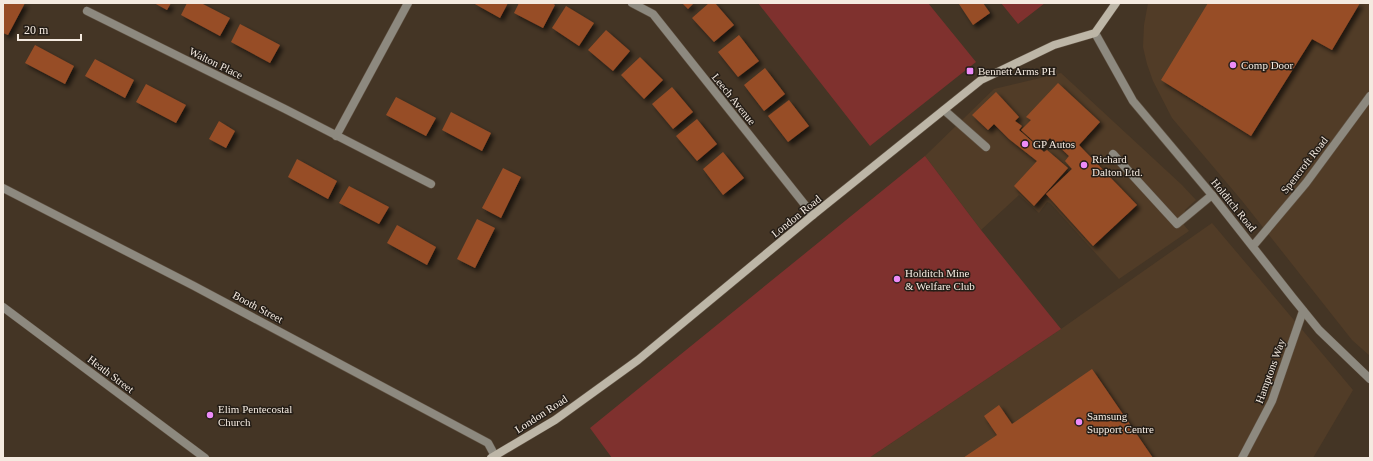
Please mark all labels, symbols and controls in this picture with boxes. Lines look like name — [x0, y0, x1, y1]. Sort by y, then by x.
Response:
scale bar — [18, 16, 81, 42]
text: 20 m — [24, 23, 49, 37]
street label: Walton Place — [187, 45, 245, 81]
place label: Comp Door — [1241, 59, 1294, 71]
marker: Comp Door — [1228, 60, 1238, 70]
place label: Bennett Arms PH — [978, 65, 1056, 77]
marker: Bennett Arms PH — [965, 66, 975, 76]
street label: Leech Avenue — [710, 71, 758, 127]
street label: Spencroft Road — [1278, 134, 1330, 196]
place label: GP Autos — [1033, 138, 1075, 150]
marker: GP Autos — [1020, 139, 1030, 149]
place label: Richard Dalton Ltd. — [1092, 153, 1143, 178]
marker: Richard Dalton Ltd. — [1079, 160, 1089, 170]
street label: Holditch Road — [1209, 176, 1259, 234]
street label: London Road — [769, 192, 824, 240]
place label: Holditch Mine & Welfare Club — [905, 267, 975, 292]
marker: Holditch Mine & Welfare Club — [892, 274, 902, 284]
street label: Booth Street — [231, 289, 285, 325]
street label: Hamptons Way — [1253, 337, 1287, 405]
street label: Heath Street — [86, 353, 136, 395]
street label: London Road — [512, 392, 570, 435]
place label: Elim Pentecostal Church — [218, 403, 292, 428]
marker: Elim Pentecostal Church — [205, 410, 215, 420]
place label: Samsung Support Centre — [1087, 410, 1154, 435]
marker: Samsung Support Centre — [1074, 417, 1084, 427]

